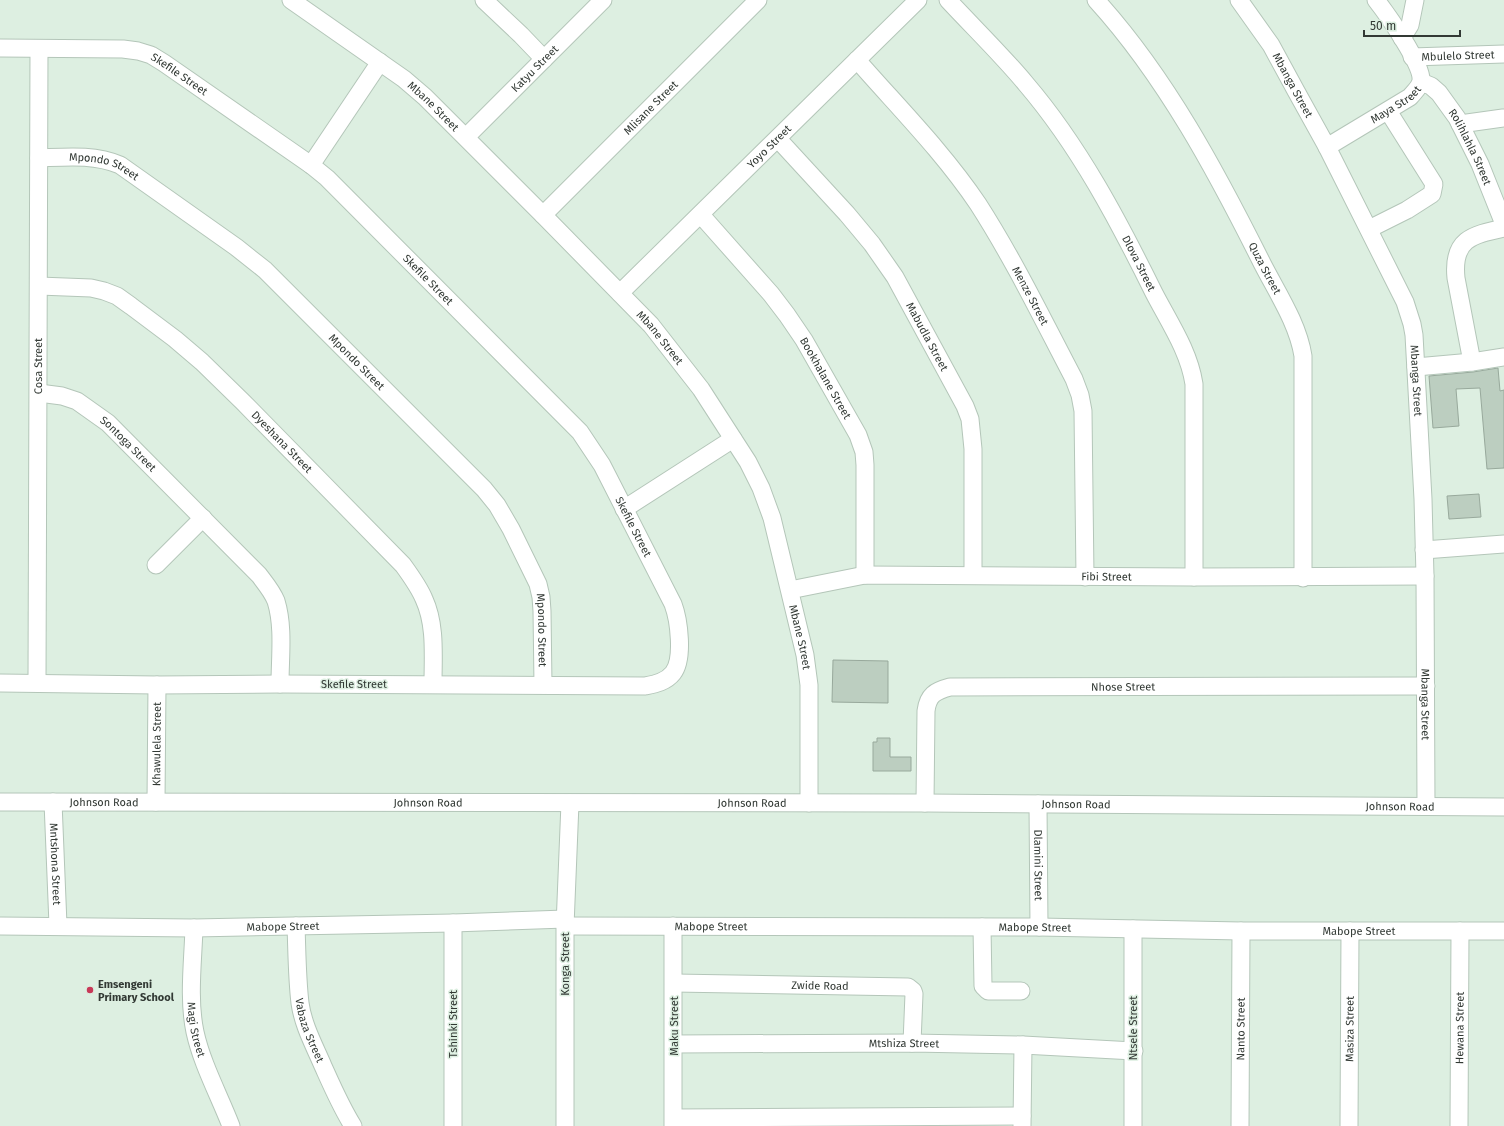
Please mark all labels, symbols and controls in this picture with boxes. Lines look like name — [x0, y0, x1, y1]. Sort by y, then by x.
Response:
scale bar — [1364, 12, 1460, 38]
text: 50 m — [1370, 19, 1396, 33]
street label: Katyu Street — [508, 42, 561, 95]
street label: Mbulelo Street — [1421, 48, 1495, 63]
street label: Skefile Street — [149, 50, 210, 98]
street label: Mbanga Street — [1270, 51, 1316, 120]
street label: Mlisane Street — [621, 78, 680, 137]
street label: Mbane Street — [405, 79, 462, 134]
street label: Maya Street — [1368, 83, 1424, 126]
street label: Rolihlahla Street — [1446, 106, 1494, 187]
street label: Yoyo Street — [744, 122, 794, 171]
street label: Mpondo Street — [69, 150, 142, 183]
street label: Dlova Street — [1119, 233, 1159, 293]
street label: Quza Street — [1246, 240, 1284, 297]
street label: Skefile Street — [400, 252, 456, 308]
street label: Menze Street — [1010, 264, 1051, 327]
street label: Mabudla Street — [903, 300, 951, 373]
street label: Mbane Street — [634, 308, 686, 367]
street label: Mpondo Street — [326, 331, 388, 393]
street label: Bookhalane Street — [797, 335, 854, 421]
street label: Cosa Street — [31, 338, 45, 394]
street label: Mbanga Street — [1408, 344, 1425, 417]
street label: Dyeshana Street — [249, 408, 315, 475]
street label: Sontoga Street — [98, 413, 159, 474]
street label: Skefile Street — [613, 494, 654, 559]
street label: Fibi Street — [1081, 570, 1132, 583]
street label: Mpondo Street — [534, 593, 549, 667]
street label: Mbane Street — [787, 603, 813, 670]
street label: Mbanga Street — [1419, 668, 1432, 740]
street label: Skefile Street — [321, 678, 387, 691]
street label: Nhose Street — [1091, 680, 1155, 693]
street label: Khawulela Street — [150, 702, 163, 786]
street label: Johnson Road — [69, 796, 139, 809]
street label: Johnson Road — [393, 796, 463, 809]
street label: Johnson Road — [717, 796, 787, 809]
street label: Johnson Road — [1041, 797, 1111, 811]
street label: Johnson Road — [1365, 800, 1435, 813]
street label: Mntshona Street — [47, 823, 64, 905]
street label: Dlamini Street — [1032, 829, 1045, 901]
street label: Mabope Street — [246, 919, 320, 933]
street label: Mabope Street — [675, 920, 747, 933]
street label: Mabope Street — [999, 920, 1072, 934]
street label: Mabope Street — [1323, 925, 1395, 938]
street label: Konga Street — [559, 932, 572, 996]
place label: Emsengeni Primary School — [98, 978, 175, 1004]
street label: Zwide Road — [791, 979, 849, 992]
marker: Emsengeni Primary School — [85, 985, 95, 995]
street label: Tshinki Street — [447, 990, 460, 1058]
street label: Hewana Street — [1453, 992, 1466, 1064]
street label: Maku Street — [668, 996, 681, 1056]
street label: Ntsele Street — [1127, 996, 1140, 1060]
street label: Masiza Street — [1343, 996, 1356, 1062]
street label: Vabaza Street — [293, 997, 327, 1064]
street label: Nanto Street — [1234, 997, 1247, 1061]
street label: Magi Street — [185, 1002, 208, 1059]
street label: Mtshiza Street — [869, 1036, 939, 1050]

